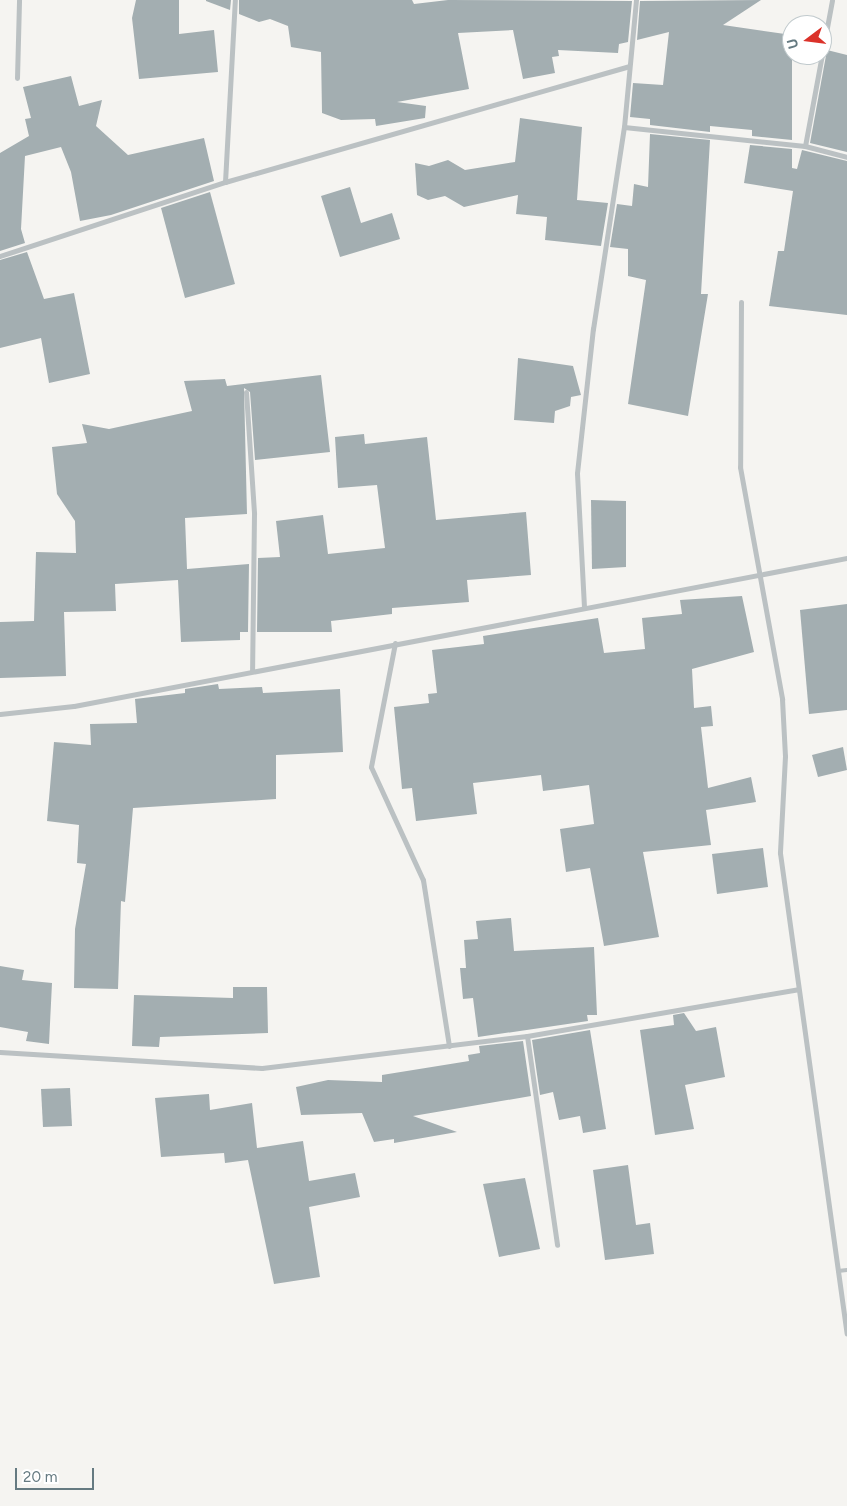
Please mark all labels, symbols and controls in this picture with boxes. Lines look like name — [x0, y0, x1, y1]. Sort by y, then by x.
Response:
north arrow — [782, 15, 832, 65]
text: U — [784, 37, 802, 51]
scale bar — [18, 1458, 96, 1490]
text: 20 m — [23, 1468, 57, 1486]

